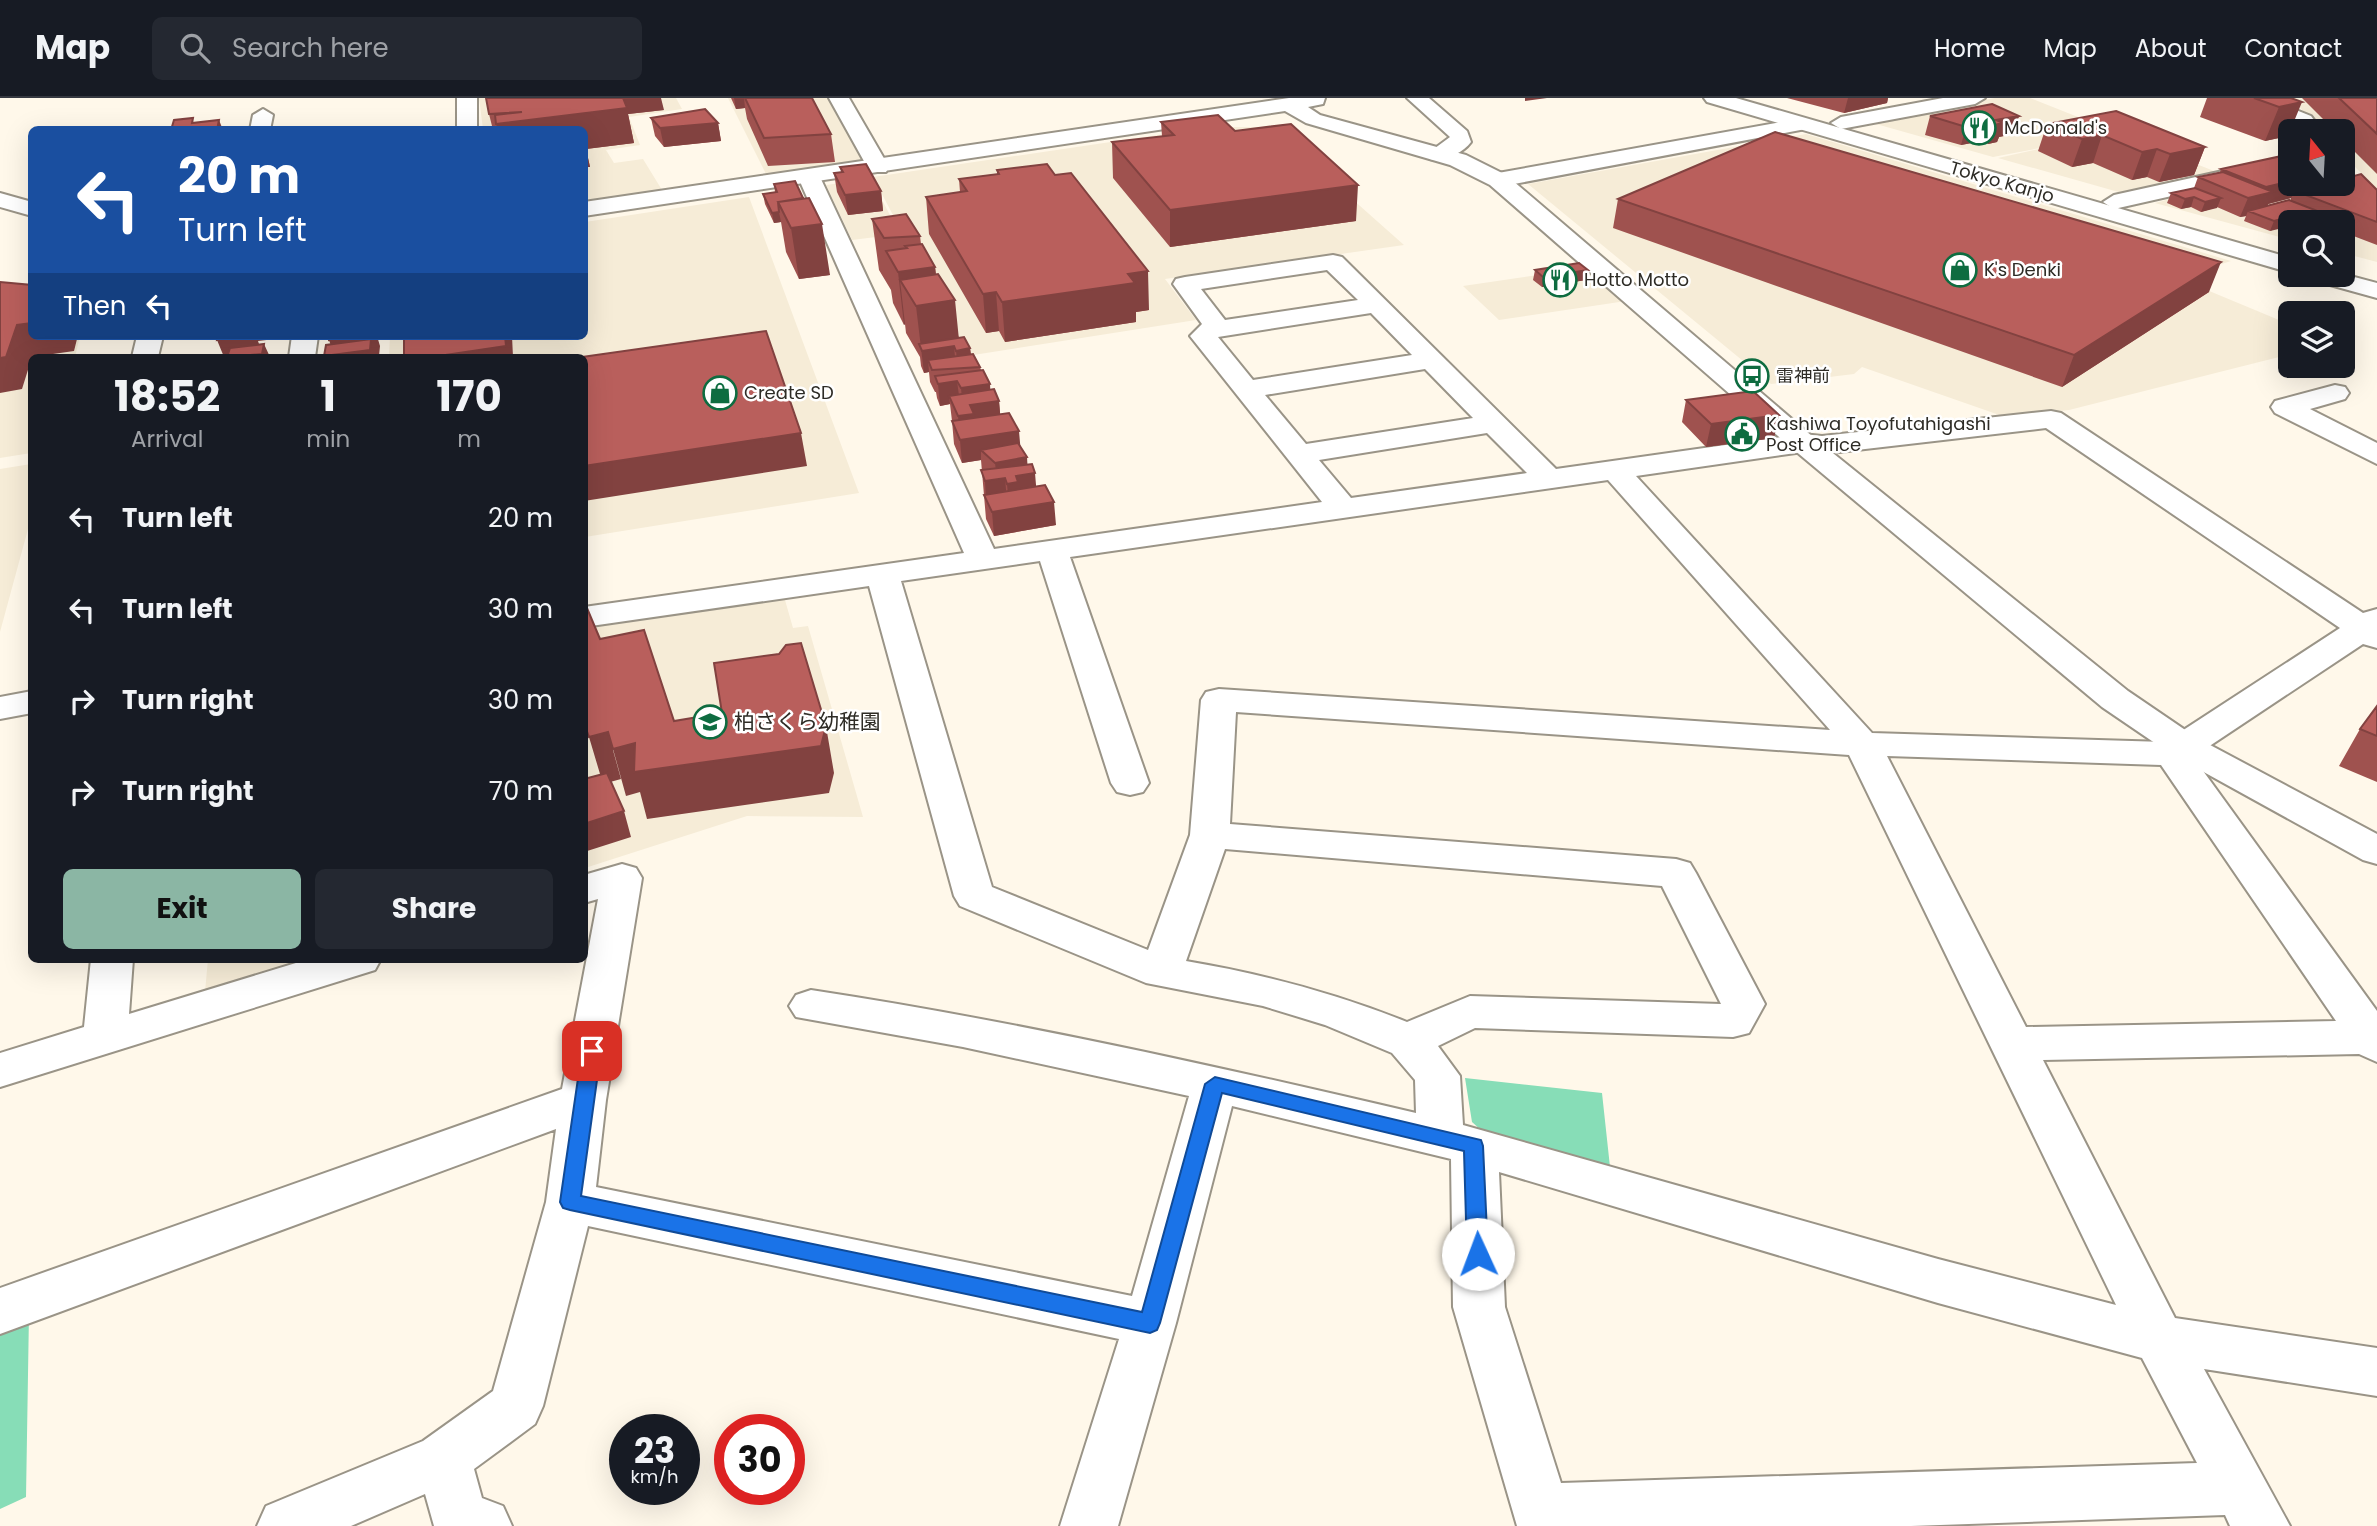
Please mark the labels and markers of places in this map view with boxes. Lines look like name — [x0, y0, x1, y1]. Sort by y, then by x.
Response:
restaurant icon: McDonald's — [1960, 109, 1998, 147]
place label: McDonald's — [2004, 115, 2107, 140]
shop icon: K's Denki — [1941, 251, 1979, 289]
place label: K's Denki — [1984, 257, 2061, 282]
restaurant icon: Hotto Motto — [1541, 261, 1579, 299]
place label: Hotto Motto — [1584, 267, 1689, 292]
bus stop icon: 雷神前 — [1733, 357, 1771, 395]
place label: 雷神前 — [1776, 363, 1830, 388]
shop icon: Create SD — [701, 374, 739, 412]
place label: Create SD — [744, 380, 834, 405]
place label: Kashiwa Toyofutahigashi Post Office — [1766, 411, 1991, 457]
public building icon: Kashiwa Toyofutahigashi Post Office — [1723, 415, 1761, 453]
school or university icon: 柏さくら幼稚園 — [691, 703, 729, 741]
place label: 柏さくら幼稚園 — [734, 707, 881, 736]
pin — [562, 1021, 622, 1081]

